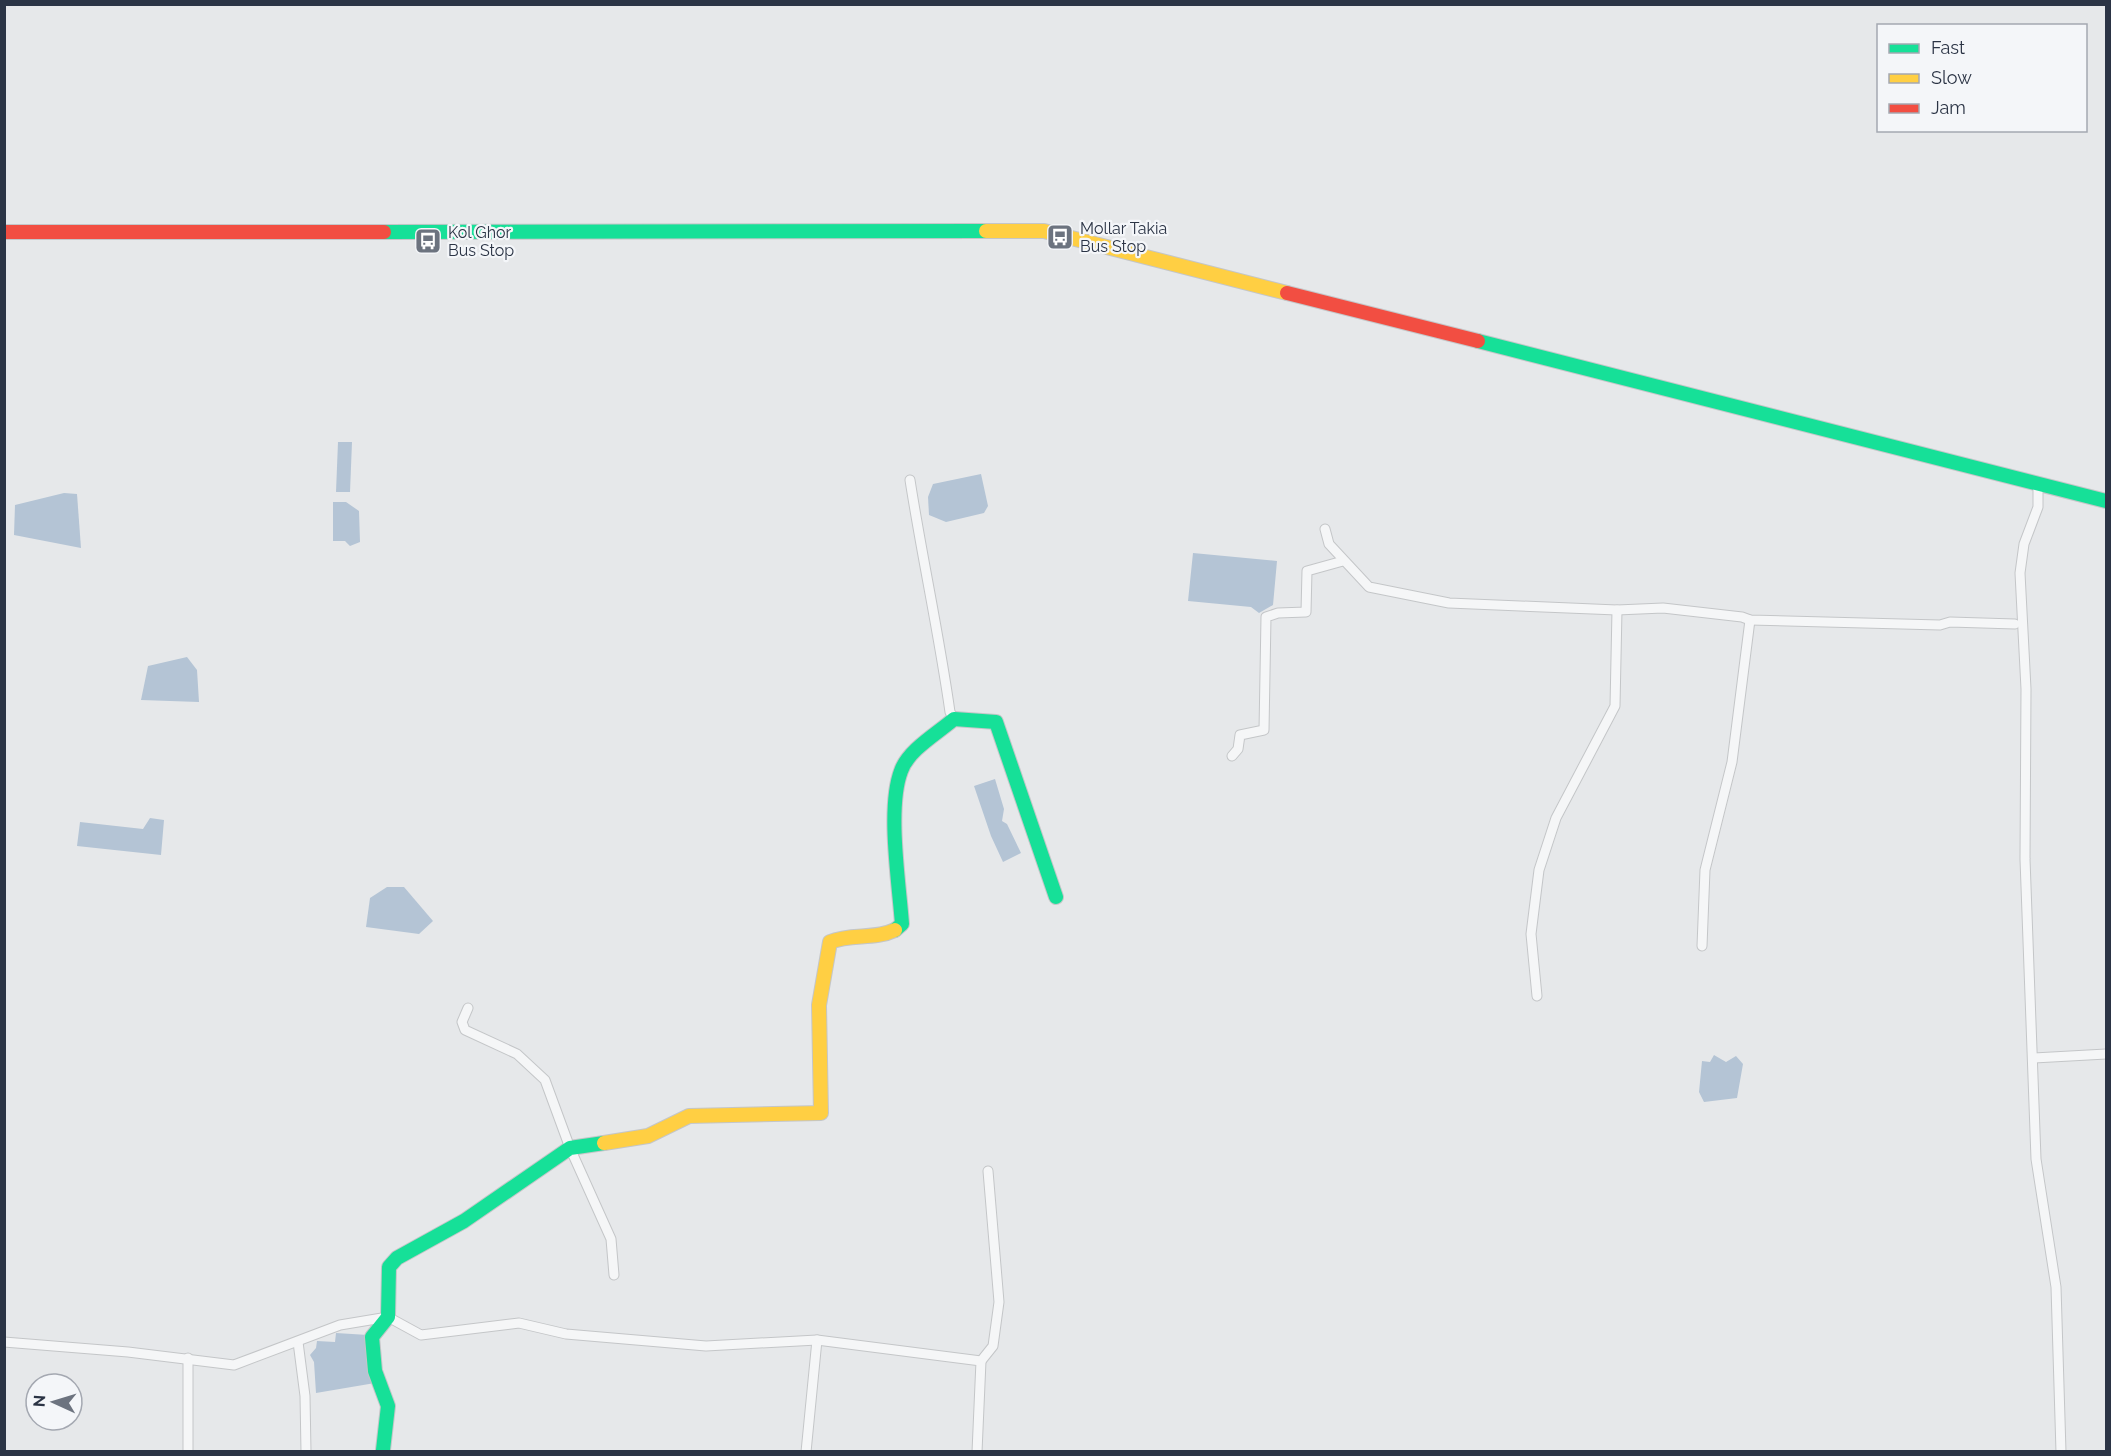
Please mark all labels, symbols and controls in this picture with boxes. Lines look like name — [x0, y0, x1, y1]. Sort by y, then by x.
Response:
legend — [1877, 24, 2087, 132]
text: Fast — [1931, 37, 1965, 58]
text: Slow — [1931, 67, 1972, 88]
text: Jam — [1931, 97, 1966, 118]
place label: Mollar Takia Bus Stop — [1080, 219, 1167, 256]
bus stop icon: Mollar Takia Bus Stop — [1045, 222, 1075, 252]
place label: Kol Ghor Bus Stop — [448, 223, 514, 260]
bus stop icon: Kol Ghor Bus Stop — [413, 226, 443, 256]
north arrow — [24, 1372, 84, 1432]
text: N — [30, 1394, 49, 1408]

